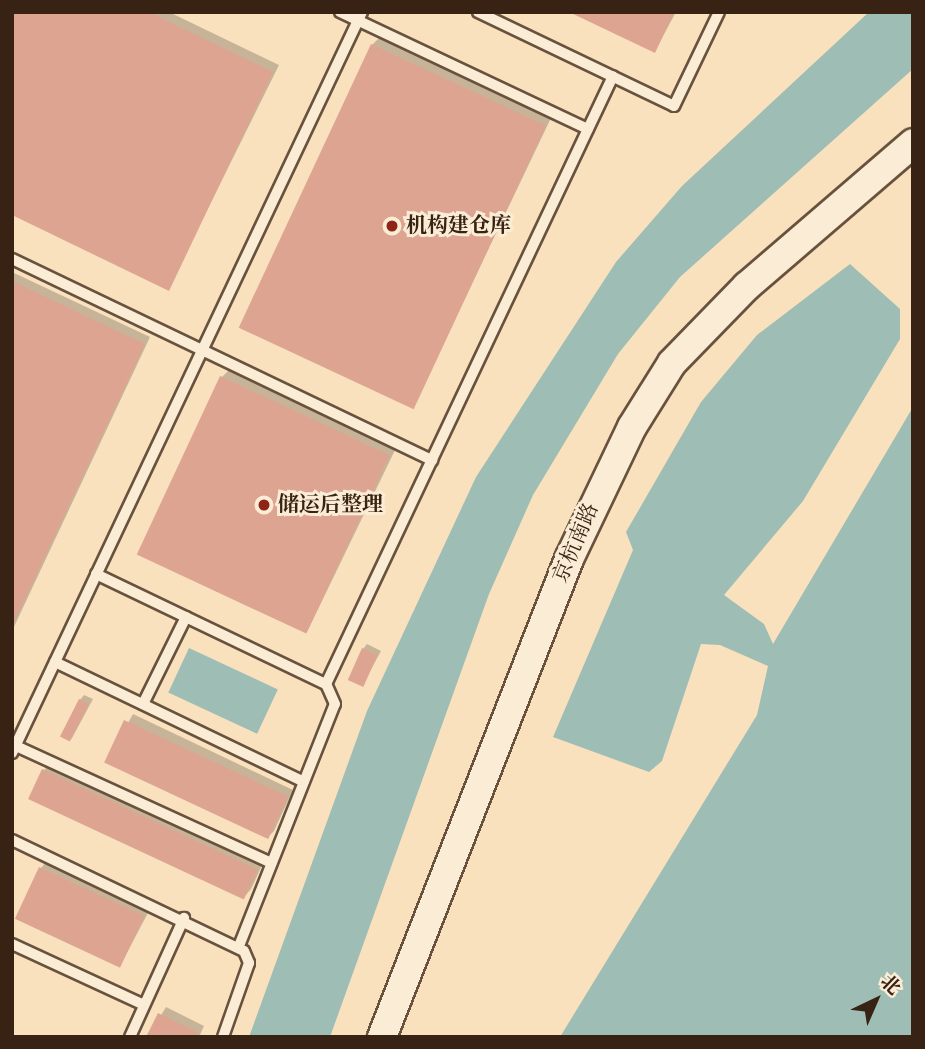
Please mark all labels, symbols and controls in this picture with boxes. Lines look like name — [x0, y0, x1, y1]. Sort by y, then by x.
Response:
place label: 机构建仓库 — [406, 213, 511, 239]
marker: 机构建仓库 — [384, 218, 400, 234]
place label: 储运后整理 — [278, 492, 383, 518]
marker: 储运后整理 — [256, 497, 272, 513]
street label: 京杭南路 — [548, 499, 604, 587]
north arrow — [841, 965, 911, 1035]
text: 北 — [875, 970, 906, 1000]

